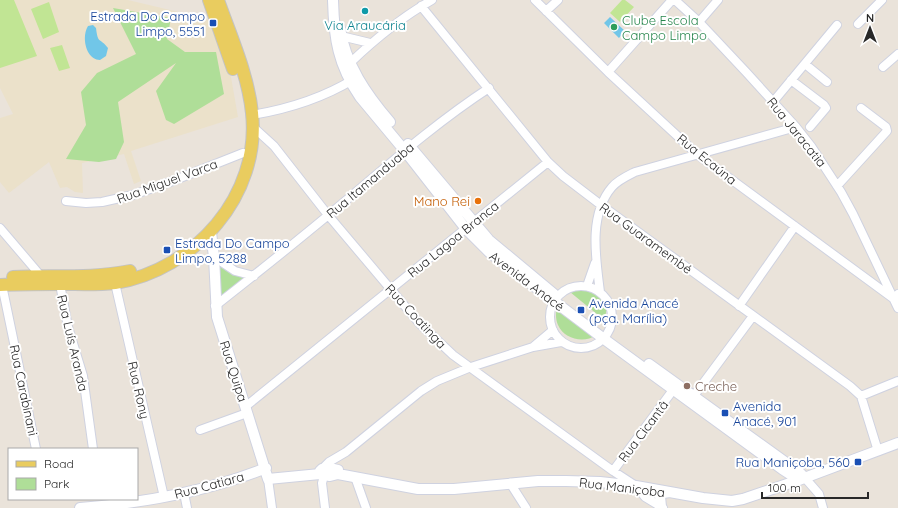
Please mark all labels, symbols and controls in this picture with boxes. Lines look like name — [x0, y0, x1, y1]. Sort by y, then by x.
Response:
marker: Via Araucária — [360, 6, 370, 16]
place label: Estrada Do Campo Limpo, 5551 — [90, 8, 205, 39]
north arrow — [850, 8, 890, 48]
text: N — [866, 11, 874, 25]
place label: Clube Escola Campo Limpo — [622, 12, 707, 43]
place label: Via Araucária — [324, 17, 406, 33]
marker: Estrada Do Campo Limpo, 5551 — [208, 18, 218, 28]
marker: Clube Escola Campo Limpo — [609, 22, 619, 32]
street label: Rua Jaracatia — [764, 94, 830, 170]
street label: Rua Ecaúna — [674, 130, 740, 188]
street label: Rua Itamanduaba — [323, 139, 417, 221]
street label: Rua Miguel Varca — [114, 155, 220, 207]
place label: Mano Rei — [414, 193, 470, 209]
marker: Mano Rei — [473, 196, 483, 206]
street label: Rua Lagoa Branca — [404, 197, 502, 281]
street label: Rua Guaramembé — [597, 199, 695, 277]
place label: Estrada Do Campo Limpo, 5288 — [175, 235, 290, 266]
marker: Estrada Do Campo Limpo, 5288 — [162, 245, 172, 255]
street label: Avenida Anacé — [486, 248, 568, 314]
street label: Rua Coatinga — [382, 280, 450, 352]
street label: Rua Luís Aranda — [54, 293, 92, 393]
place label: Avenida Anacé (pça. Marília) — [589, 295, 679, 326]
marker: Avenida Anacé (pça. Marília) — [576, 305, 586, 315]
street label: Rua Quipa — [217, 338, 251, 404]
street label: Rua Carabinani — [7, 343, 41, 437]
street label: Rua Rony — [125, 360, 153, 420]
place label: Creche — [695, 378, 737, 394]
marker: Creche — [682, 381, 692, 391]
street label: Rua Cicantâ — [615, 397, 671, 465]
place label: Avenida Anacé, 901 — [733, 398, 797, 429]
marker: Avenida Anacé, 901 — [720, 408, 730, 418]
legend — [8, 448, 138, 500]
place label: Rua Maniçoba, 560 — [735, 454, 850, 470]
text: Road — [44, 456, 74, 471]
marker: Rua Maniçoba, 560 — [853, 457, 863, 467]
street label: Rua Catiara — [172, 468, 246, 502]
street label: Rua Maniçoba — [578, 474, 666, 500]
scale bar — [762, 474, 868, 500]
text: Park — [44, 476, 69, 491]
text: 100 m — [768, 480, 801, 495]

